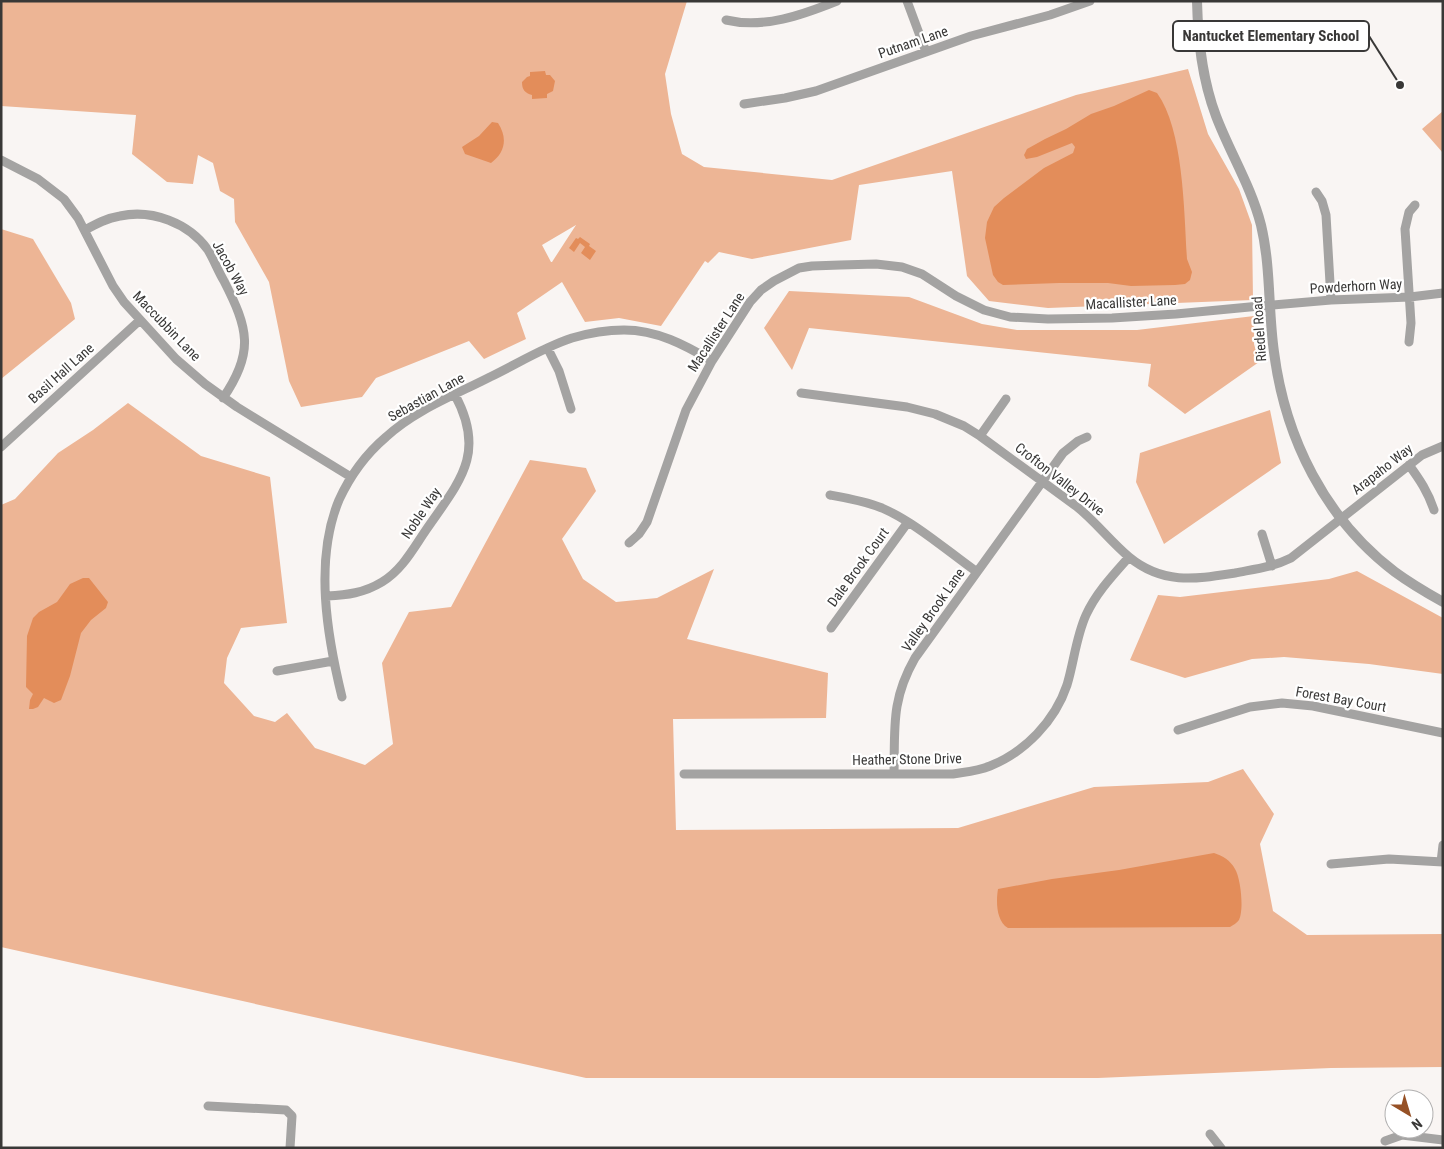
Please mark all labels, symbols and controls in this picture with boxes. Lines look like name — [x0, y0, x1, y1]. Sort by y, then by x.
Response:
callout: Nantucket Elementary School — [1173, 21, 1369, 51]
street label: Putnam Lane — [876, 22, 950, 61]
text: Nantucket Elementary School — [1183, 27, 1359, 45]
street label: Jacob Way — [209, 238, 253, 298]
street label: Powderhorn Way — [1309, 276, 1403, 296]
street label: Maccubbin Lane — [130, 288, 205, 364]
street label: Macallister Lane — [684, 289, 748, 375]
street label: Macallister Lane — [1085, 292, 1177, 312]
street label: Riedel Road — [1249, 296, 1269, 362]
street label: Basil Hall Lane — [25, 339, 97, 406]
street label: Sebastian Lane — [385, 369, 467, 425]
street label: Crofton Valley Drive — [1012, 439, 1108, 519]
street label: Arapaho Way — [1349, 440, 1416, 498]
street label: Noble Way — [398, 484, 444, 542]
street label: Dale Brook Court — [824, 524, 892, 610]
street label: Valley Brook Lane — [898, 565, 968, 655]
street label: Forest Bay Court — [1294, 683, 1388, 715]
street label: Heather Stone Drive — [852, 750, 962, 768]
north arrow — [1384, 1089, 1434, 1139]
text: N — [1409, 1115, 1425, 1133]

